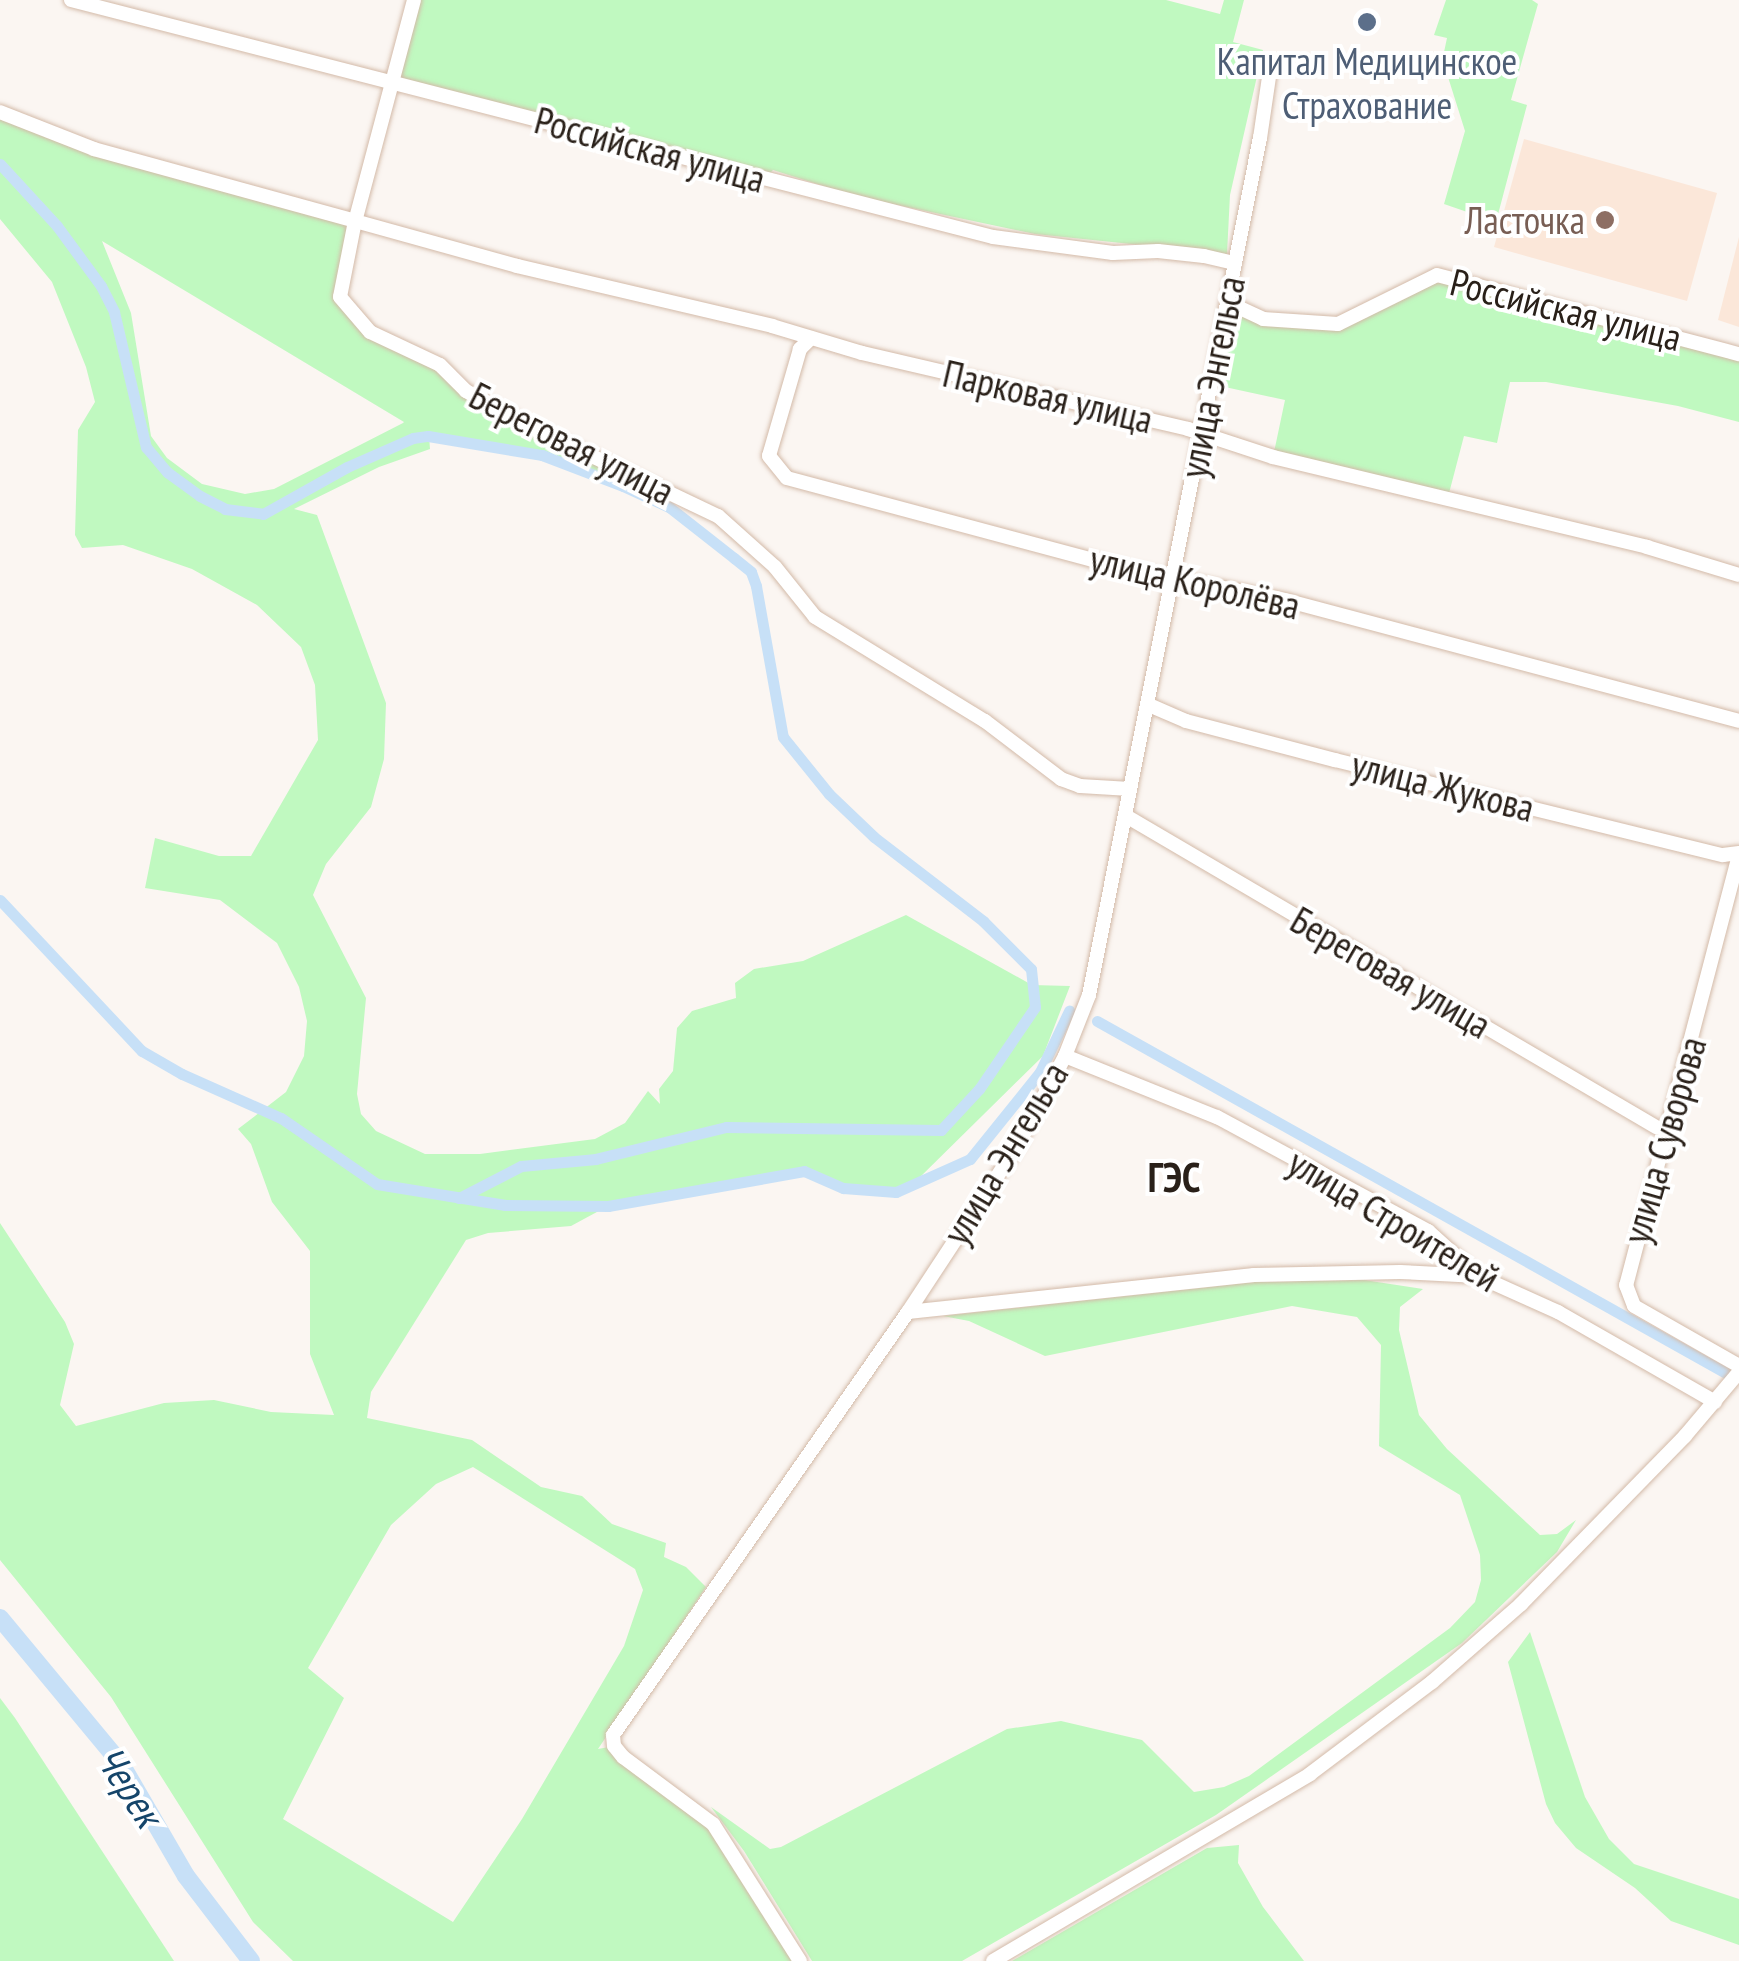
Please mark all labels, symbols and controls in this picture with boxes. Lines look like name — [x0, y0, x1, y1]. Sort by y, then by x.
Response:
marker: Капитал Медицинское Страхование — [1356, 11, 1378, 33]
place label: Капитал Медицинское Страхование — [1217, 38, 1517, 127]
street label: Российская улица — [530, 96, 770, 202]
place label: Ласточка — [1465, 197, 1585, 243]
marker: Ласточка — [1594, 209, 1616, 231]
street label: Российская улица — [1446, 258, 1686, 360]
street label: улица Энгельса — [1170, 272, 1254, 482]
street label: Парковая улица — [939, 350, 1157, 442]
street label: Береговая улица — [462, 372, 682, 514]
street label: улица Королёва — [1086, 536, 1304, 628]
street label: улица Жукова — [1347, 741, 1539, 831]
street label: Береговая улица — [1283, 896, 1499, 1048]
street label: улица Суворова — [1613, 1032, 1715, 1248]
street label: улица Энгельса — [933, 1054, 1077, 1252]
street label: улица Строителей — [1280, 1139, 1508, 1301]
district label: ГЭС — [1148, 1153, 1200, 1201]
water label: Черек — [87, 1737, 173, 1835]

